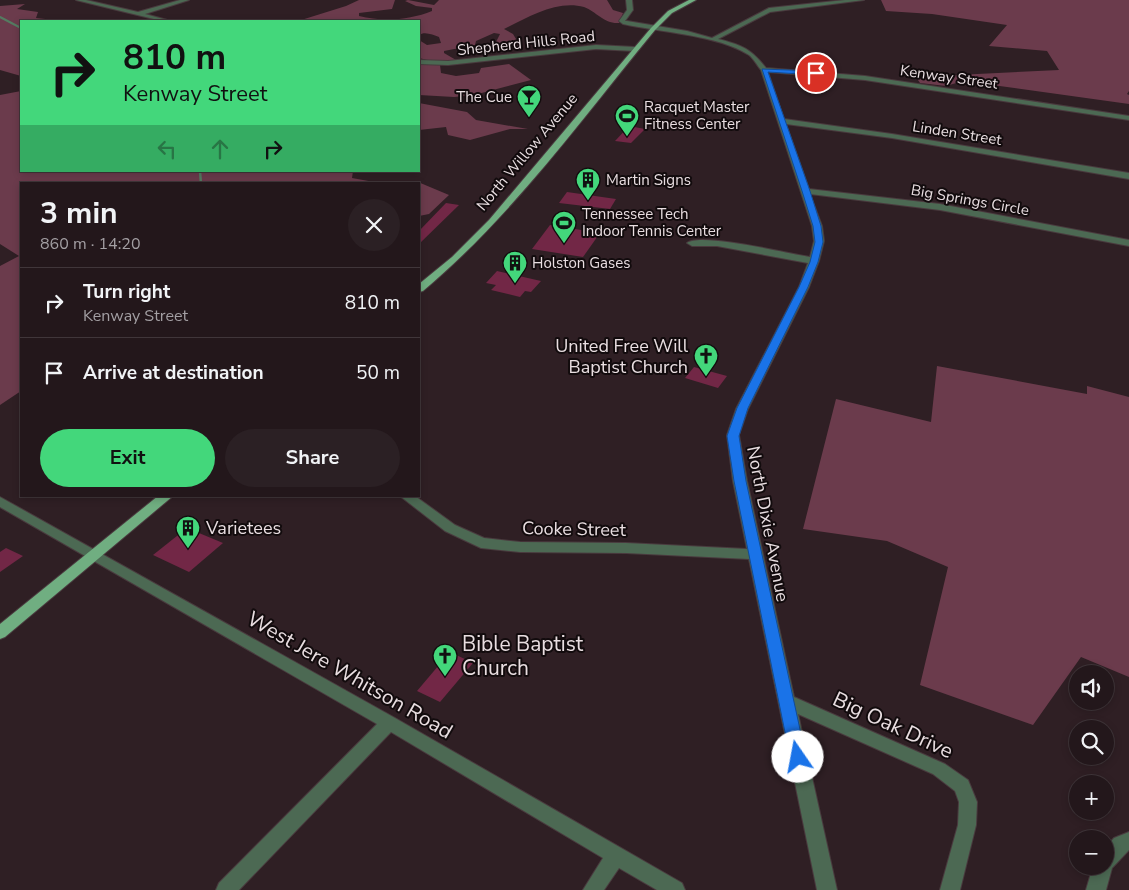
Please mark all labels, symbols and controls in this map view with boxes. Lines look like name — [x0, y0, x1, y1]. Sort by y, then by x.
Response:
street label: Shepherd Hills Road — [456, 26, 596, 60]
text: 810 m — [123, 34, 226, 81]
icon: right — [40, 40, 105, 105]
pin — [795, 52, 837, 94]
icon: arrive — [802, 59, 830, 87]
street label: Kenway Street — [899, 60, 1000, 94]
text: Kenway Street — [123, 79, 267, 109]
bar icon: The Cue — [516, 84, 542, 118]
place label: The Cue — [456, 87, 512, 107]
street label: North Willow Avenue — [472, 89, 582, 215]
place label: Racquet Master Fitness Center — [644, 97, 750, 134]
sports icon: Racquet Master Fitness Center — [614, 103, 640, 137]
street label: Linden Street — [911, 116, 1004, 150]
icon: left — [153, 135, 181, 163]
icon: ahead — [206, 135, 234, 163]
icon: right — [259, 135, 287, 163]
building icon: Martin Signs — [575, 167, 601, 201]
place label: Martin Signs — [606, 170, 691, 190]
street label: Big Springs Circle — [909, 180, 1031, 220]
text: 3 min — [40, 193, 118, 234]
button: close — [348, 199, 400, 251]
place label: Tennessee Tech Indoor Tennis Center — [582, 204, 722, 241]
sports icon: Tennessee Tech Indoor Tennis Center — [551, 210, 577, 244]
text: 860 m · 14:20 — [40, 233, 141, 255]
building icon: Holston Gases — [502, 250, 528, 284]
place label: Holston Gases — [532, 253, 630, 273]
text: Turn right — [83, 279, 170, 305]
icon: right — [40, 289, 68, 317]
text: 810 m — [345, 290, 400, 316]
text: Kenway Street — [83, 305, 188, 327]
place label: United Free Will Baptist Church — [555, 334, 689, 379]
church icon: United Free Will Baptist Church — [693, 343, 719, 377]
icon: arrive — [40, 359, 68, 387]
text: Arrive at destination — [83, 360, 264, 386]
text: 50 m — [356, 360, 400, 386]
button: Exit — [40, 429, 215, 487]
button: Share — [225, 429, 400, 487]
street label: North Dixie Avenue — [741, 444, 795, 604]
building icon: Varietees — [175, 515, 201, 549]
place label: Varietees — [205, 516, 281, 540]
street label: Cooke Street — [522, 516, 627, 542]
street label: West Jere Whitson Road — [242, 605, 458, 745]
place label: Bible Baptist Church — [462, 630, 584, 682]
church icon: Bible Baptist Church — [432, 643, 458, 677]
map controls — [1069, 665, 1114, 875]
button: sound — [1069, 665, 1114, 710]
street label: Big Oak Drive — [828, 685, 958, 765]
button: search — [1069, 720, 1114, 765]
position arrow — [771, 730, 823, 782]
button: + — [1069, 775, 1114, 820]
button: − — [1069, 830, 1114, 875]

